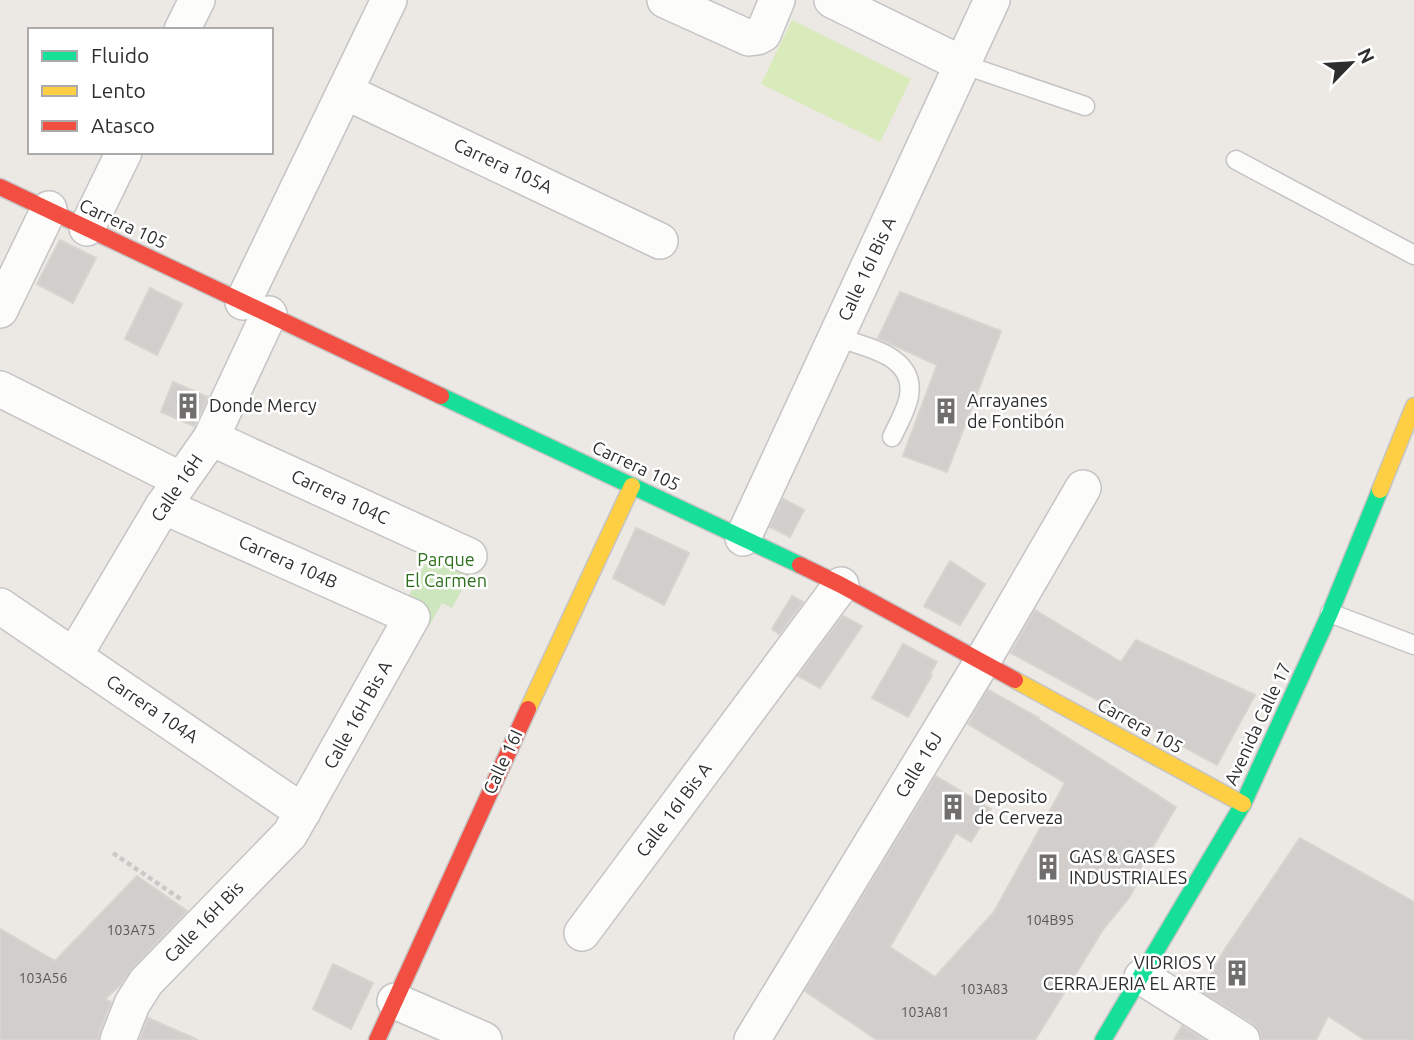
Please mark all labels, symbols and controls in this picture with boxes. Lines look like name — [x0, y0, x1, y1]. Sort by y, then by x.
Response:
legend — [28, 28, 273, 154]
north arrow — [1316, 28, 1386, 98]
text: Fluido — [91, 43, 149, 67]
text: N — [1353, 45, 1379, 67]
text: Lento — [91, 78, 146, 102]
text: Atasco — [91, 113, 155, 137]
street label: Carrera 105A — [451, 134, 556, 197]
street label: Carrera 105 — [76, 194, 170, 252]
street label: Calle 16I Bis A — [833, 213, 899, 324]
place label: Arrayanes de Fontibón — [967, 390, 1065, 431]
building icon: Donde Mercy — [173, 391, 203, 421]
place label: Donde Mercy — [209, 395, 317, 415]
building icon: Arrayanes de Fontibón — [931, 396, 961, 426]
street label: Carrera 105 — [589, 436, 683, 494]
street label: Calle 16H — [146, 450, 206, 525]
street label: Carrera 104C — [288, 465, 392, 527]
street label: Carrera 104B — [236, 530, 341, 592]
park label: Parque El Carmen — [405, 549, 487, 590]
street label: Calle 16H Bis A — [319, 657, 395, 772]
street label: Avenida Calle 17 — [1220, 659, 1294, 788]
street label: Carrera 104A — [103, 670, 202, 746]
street label: Carrera 105 — [1094, 693, 1187, 757]
street label: Calle 16I — [479, 726, 526, 797]
street label: Calle 16J — [891, 728, 946, 801]
street label: Calle 16I Bis A — [631, 758, 715, 860]
place label: Deposito de Cerveza — [974, 786, 1063, 827]
building icon: Deposito de Cerveza — [938, 792, 968, 822]
place label: GAS & GASES INDUSTRIALES — [1069, 846, 1187, 887]
building icon: GAS & GASES INDUSTRIALES — [1033, 852, 1063, 882]
street label: Calle 16H Bis — [160, 877, 247, 966]
house number: 104B95 — [1026, 912, 1074, 928]
house number: 103A75 — [107, 922, 155, 938]
place label: VIDRIOS Y CERRAJERIA EL ARTE — [1043, 952, 1217, 993]
building icon: VIDRIOS Y CERRAJERIA EL ARTE — [1222, 958, 1252, 988]
house number: 103A56 — [19, 970, 67, 986]
house number: 103A83 — [960, 981, 1008, 997]
house number: 103A81 — [901, 1004, 949, 1020]

